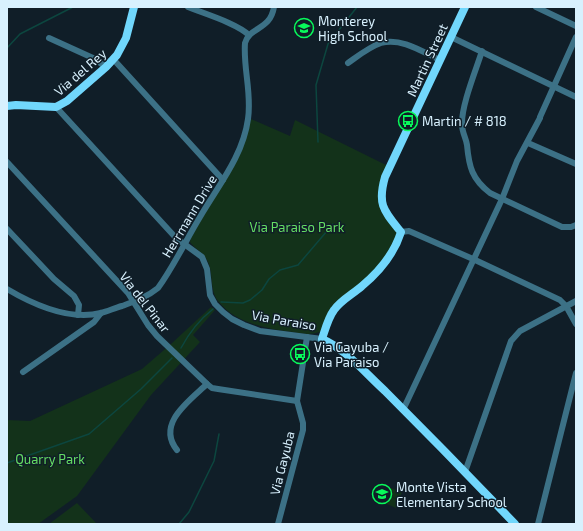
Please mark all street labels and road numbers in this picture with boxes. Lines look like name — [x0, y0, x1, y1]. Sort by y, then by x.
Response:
street label: Martin Street — [403, 21, 451, 99]
street label: Via del Rey — [51, 45, 109, 99]
street label: Herrmann Drive — [158, 172, 220, 260]
street label: Via del Pinar — [116, 268, 174, 336]
street label: Via Paraiso — [250, 306, 318, 334]
street label: Via Gayuba — [266, 429, 298, 497]

